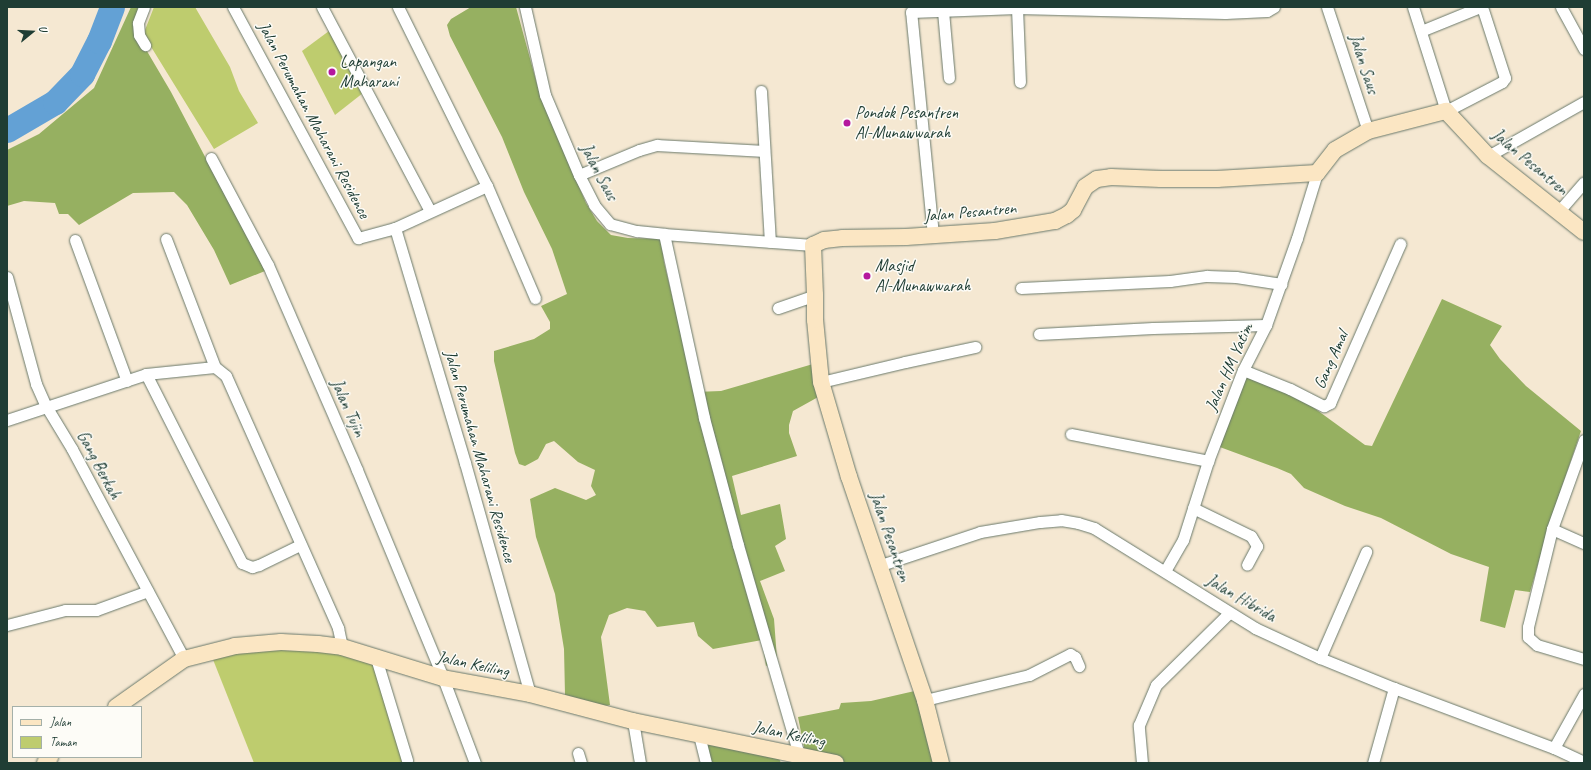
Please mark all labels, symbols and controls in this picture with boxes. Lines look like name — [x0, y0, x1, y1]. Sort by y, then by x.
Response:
north arrow — [12, 12, 52, 52]
street label: Jalan Perumahan Maharani Residence — [253, 18, 375, 222]
text: U — [36, 24, 51, 33]
street label: Jalan Saus — [1345, 32, 1383, 96]
place label: Lapangan Maharani — [340, 52, 398, 92]
marker: Lapangan Maharani — [327, 67, 337, 77]
place label: Pondok Pesantren Al-Munawwarah — [855, 103, 957, 143]
marker: Pondok Pesantren Al-Munawwarah — [842, 118, 852, 128]
street label: Jalan Pesantren — [1488, 125, 1572, 199]
street label: Jalan Saus — [576, 140, 622, 204]
street label: Jalan Pesantren — [923, 198, 1017, 226]
place label: Masjid Al-Munawwarah — [875, 256, 971, 296]
marker: Masjid Al-Munawwarah — [862, 271, 872, 281]
street label: Jalan HM Yatim — [1201, 320, 1257, 414]
street label: Gang Amal — [1309, 328, 1353, 392]
street label: Jalan Perumahan Maharani Residence — [440, 347, 520, 565]
street label: Jalan Tujin — [326, 376, 370, 440]
street label: Gang Berkah — [72, 427, 126, 503]
street label: Jalan Pesantren — [865, 490, 915, 584]
street label: Jalan Hibrida — [1202, 570, 1280, 626]
street label: Jalan Keliling — [435, 646, 511, 682]
legend — [12, 706, 142, 758]
text: Jalan — [50, 714, 71, 730]
street label: Jalan Keliling — [751, 716, 827, 752]
text: Taman — [50, 734, 77, 750]

